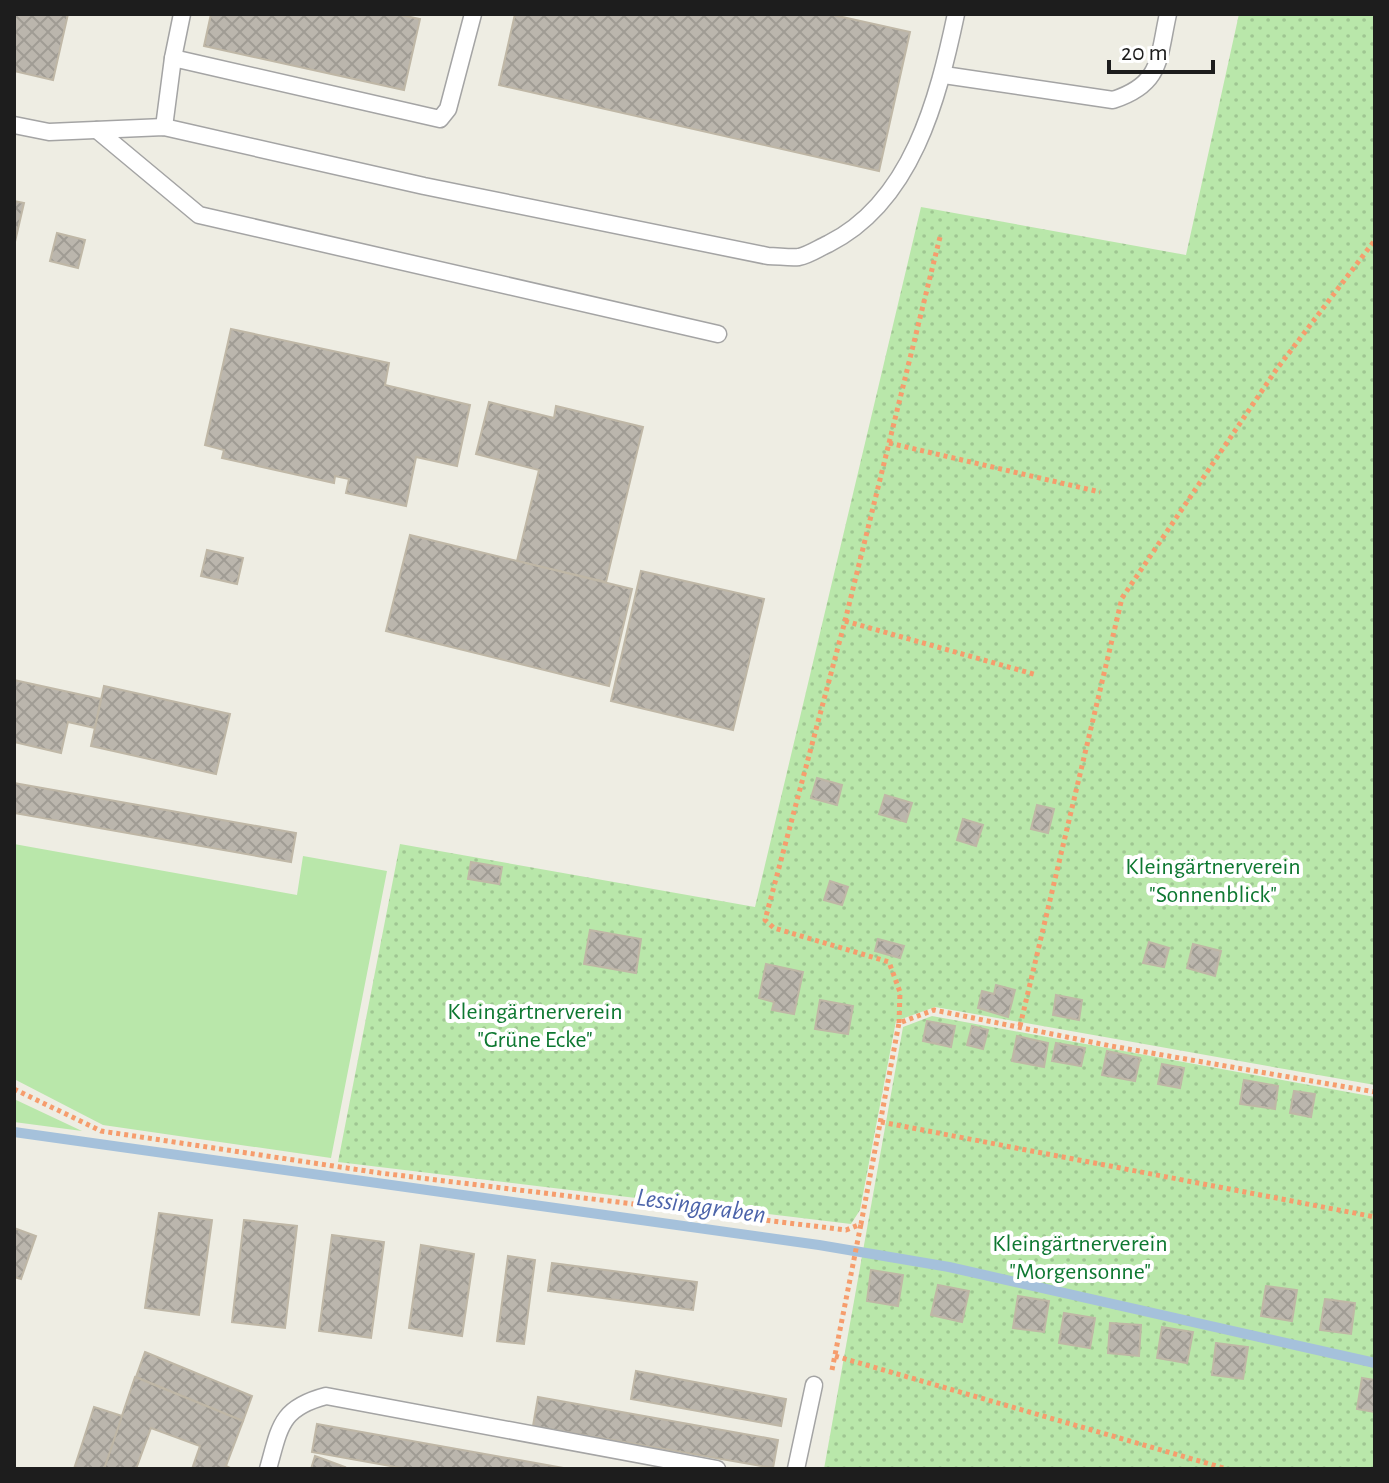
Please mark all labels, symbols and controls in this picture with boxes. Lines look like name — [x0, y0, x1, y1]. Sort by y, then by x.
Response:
scale bar — [1109, 24, 1213, 74]
text: 20 m — [1121, 41, 1168, 65]
park label: Kleingärtnerverein "Sonnenblick" — [1125, 855, 1301, 907]
park label: Kleingärtnerverein "Grüne Ecke" — [447, 1000, 623, 1052]
water label: Lessinggraben — [635, 1184, 767, 1228]
park label: Kleingärtnerverein "Morgensonne" — [992, 1232, 1168, 1284]

